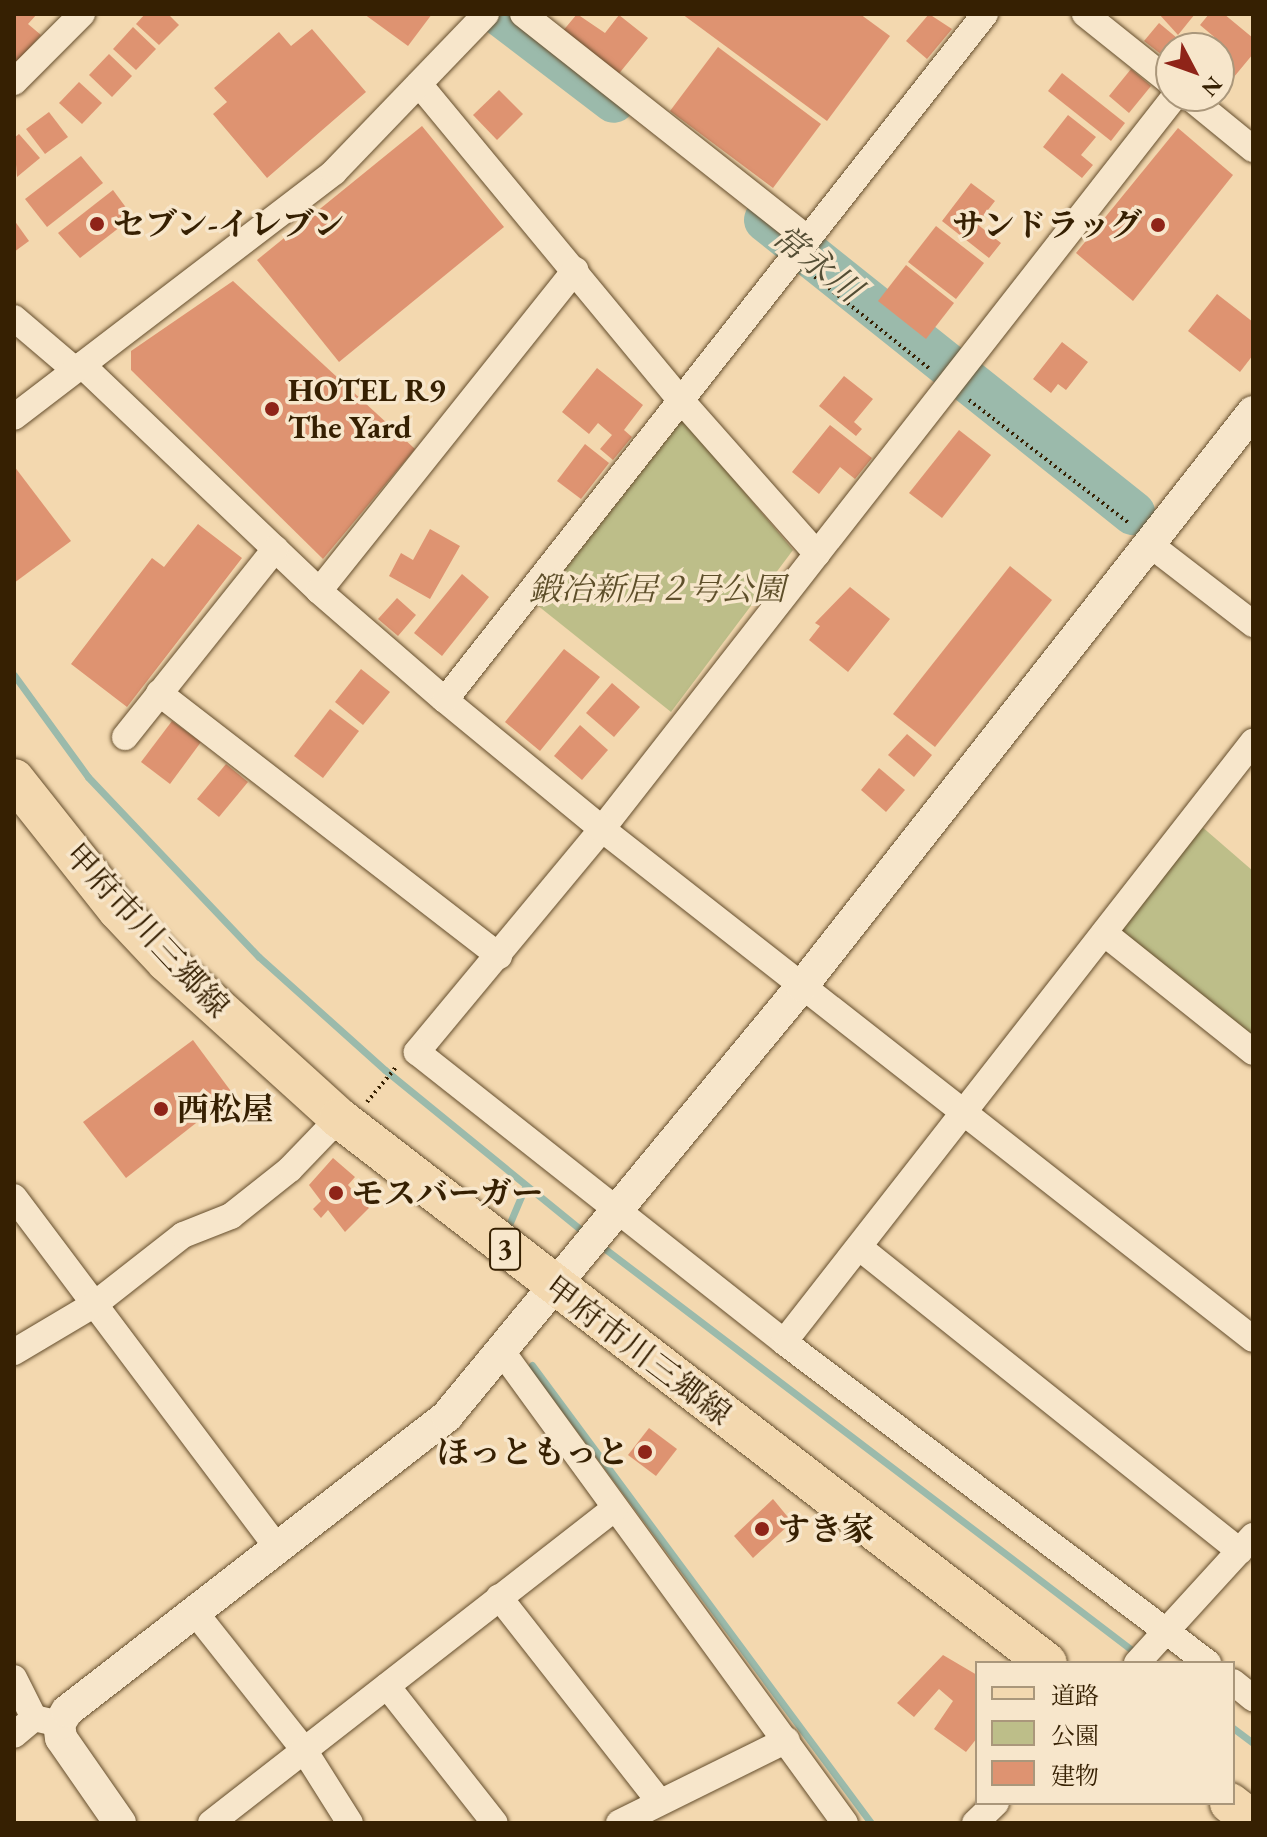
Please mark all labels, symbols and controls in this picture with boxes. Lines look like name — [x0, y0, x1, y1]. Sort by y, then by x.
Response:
north arrow — [1155, 32, 1235, 112]
text: N — [1195, 71, 1229, 103]
place label: セブン-イレブン — [113, 205, 347, 243]
place label: サンドラッグ — [950, 206, 1142, 244]
marker: セブン-イレブン — [88, 215, 106, 233]
water label: 常永川 — [764, 216, 870, 310]
marker: サンドラッグ — [1149, 216, 1167, 234]
place label: HOTEL R9 The Yard — [288, 372, 446, 447]
marker: HOTEL R9 The Yard — [263, 400, 281, 418]
park label: 鍛冶新居２号公園 — [529, 570, 785, 608]
street label: 甲府市川三郷線 — [57, 836, 237, 1026]
place label: 西松屋 — [177, 1090, 273, 1128]
marker: 西松屋 — [152, 1100, 170, 1118]
place label: モスバーガー — [352, 1174, 544, 1212]
marker: モスバーガー — [327, 1184, 345, 1202]
road number: 3 — [489, 1223, 521, 1275]
street label: 甲府市川三郷線 — [537, 1268, 739, 1434]
place label: ほっともっと — [437, 1433, 629, 1471]
marker: ほっともっと — [636, 1443, 654, 1461]
place label: すき家 — [778, 1510, 874, 1548]
marker: すき家 — [753, 1520, 771, 1538]
legend — [975, 1661, 1235, 1805]
text: 道路 — [1051, 1680, 1099, 1711]
text: 公園 — [1051, 1720, 1099, 1751]
text: 建物 — [1051, 1760, 1099, 1791]

